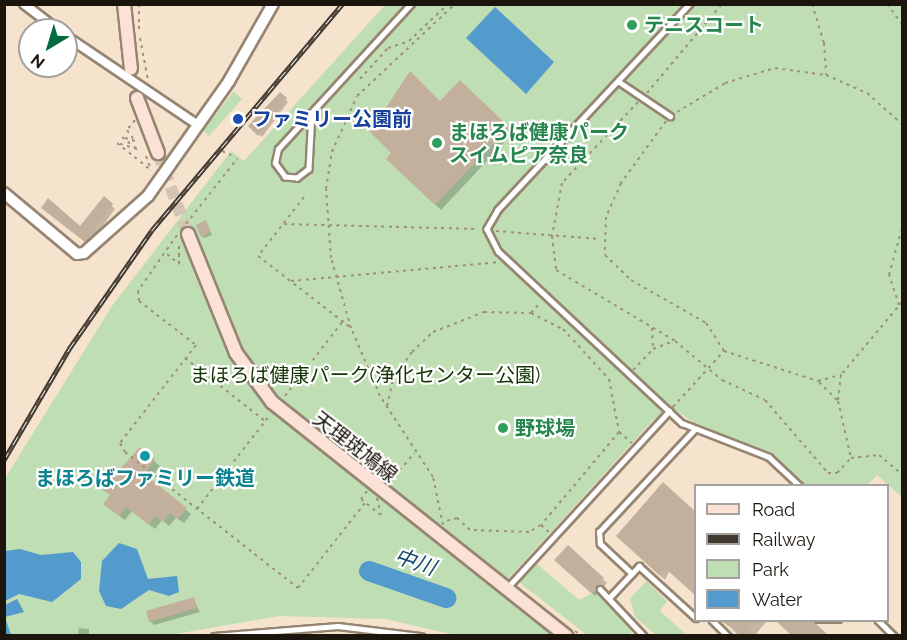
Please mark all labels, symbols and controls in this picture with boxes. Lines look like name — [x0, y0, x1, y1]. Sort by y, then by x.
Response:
place label: テニスコート — [644, 13, 764, 37]
north arrow — [18, 18, 78, 78]
marker: テニスコート — [625, 18, 639, 32]
text: N — [27, 50, 49, 72]
place label: ファミリー公園前 — [252, 107, 412, 131]
marker: ファミリー公園前 — [229, 110, 247, 128]
place label: まほろば健康パーク スイムピア奈良 — [449, 120, 629, 167]
marker: まほろば健康パーク スイムピア奈良 — [430, 136, 444, 150]
park label: まほろば健康パーク(浄化センター公園) — [190, 363, 540, 387]
street label: 天理斑鳩線 — [308, 407, 402, 487]
place label: 野球場 — [515, 416, 575, 440]
marker: 野球場 — [496, 421, 510, 435]
marker: まほろばファミリー鉄道 — [138, 449, 152, 463]
place label: まほろばファミリー鉄道 — [35, 466, 255, 490]
legend — [694, 484, 889, 622]
text: Road — [752, 499, 795, 520]
text: Railway — [752, 529, 816, 550]
water label: 中川 — [391, 543, 439, 581]
text: Park — [752, 559, 789, 580]
text: Water — [752, 589, 802, 610]

